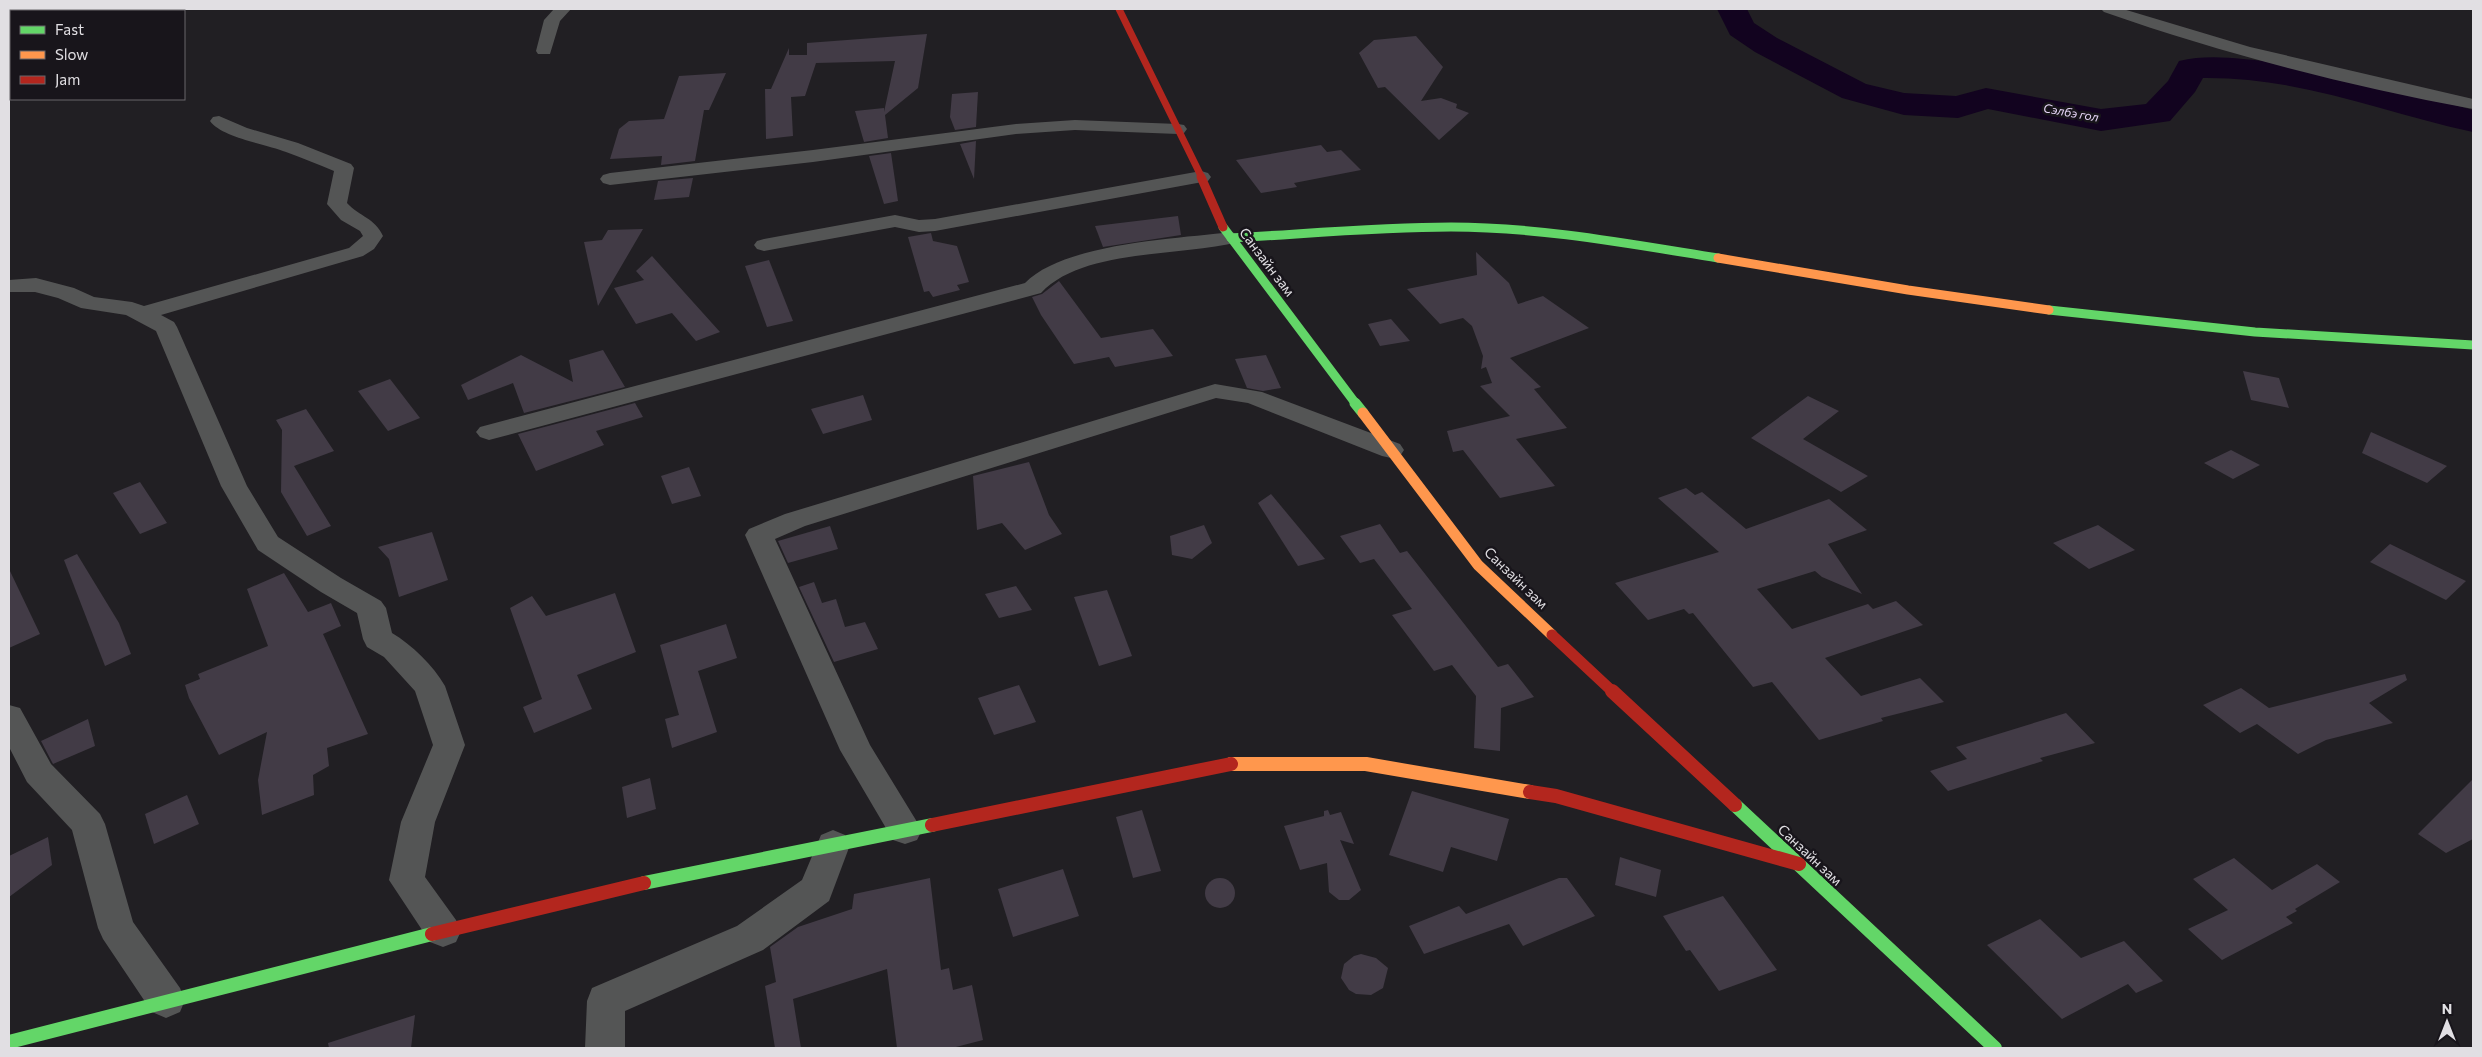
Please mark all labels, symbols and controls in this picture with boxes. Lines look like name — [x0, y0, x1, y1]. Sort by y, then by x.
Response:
legend — [10, 10, 185, 100]
text: Fast — [55, 20, 84, 38]
text: Slow — [55, 45, 88, 63]
text: Jam — [55, 70, 80, 88]
water label: Сэлбэ гол — [2042, 100, 2100, 124]
street label: Санзайн зам — [1236, 224, 1299, 299]
street label: Санзайн зам — [1481, 543, 1552, 612]
street label: Санзайн зам — [1775, 821, 1846, 889]
north arrow — [2422, 997, 2472, 1047]
text: N — [2442, 1000, 2452, 1017]

